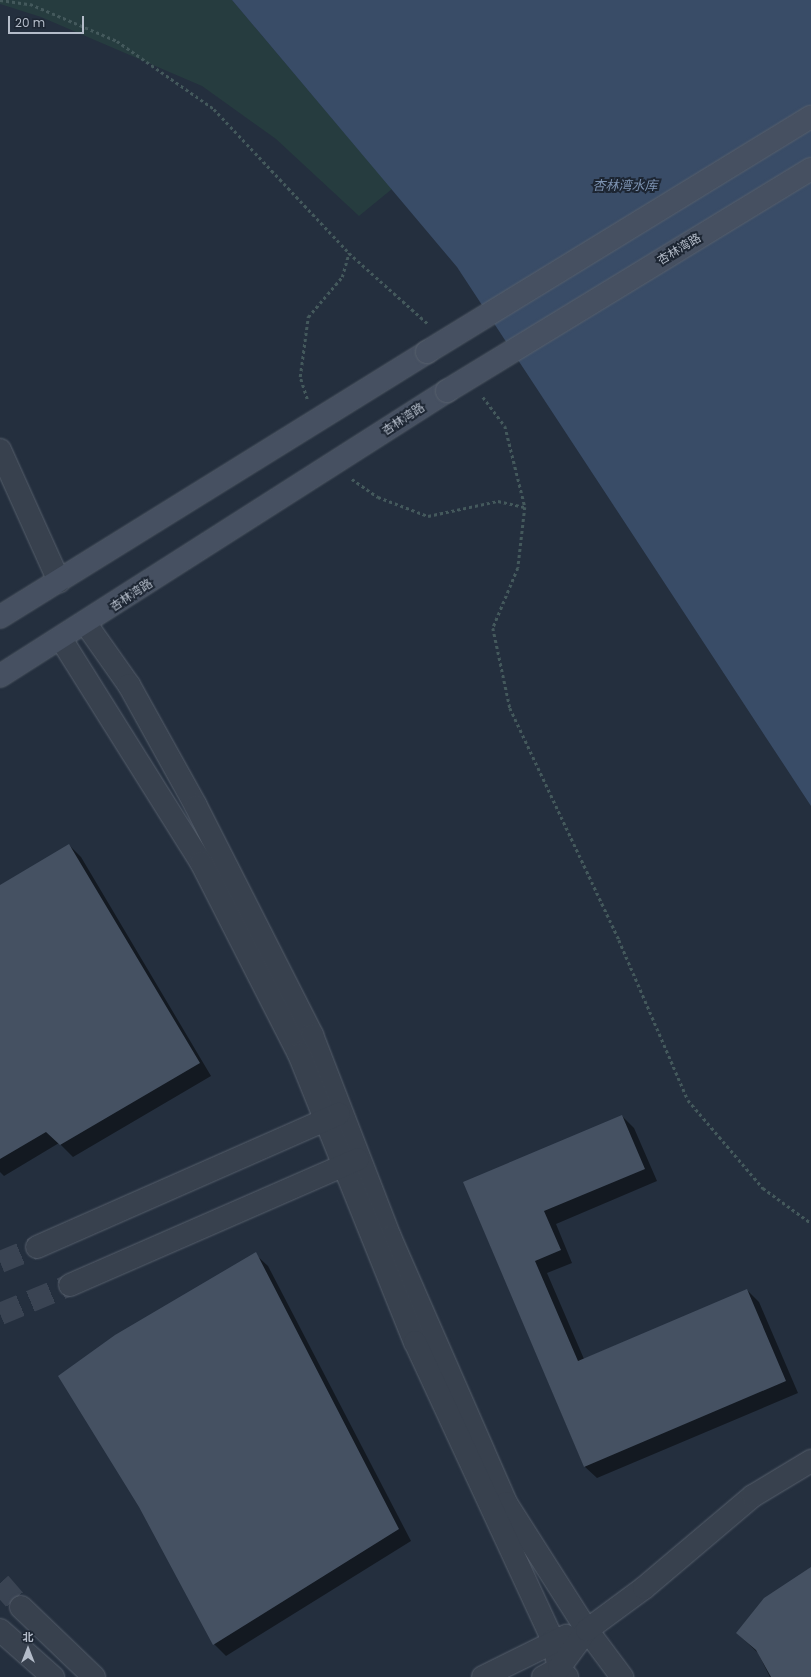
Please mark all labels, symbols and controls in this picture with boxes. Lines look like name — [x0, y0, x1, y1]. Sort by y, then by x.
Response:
scale bar — [10, 8, 86, 34]
text: 20 m — [15, 14, 45, 31]
water label: 杏林湾水库 — [593, 178, 657, 194]
street label: 杏林湾路 — [655, 230, 703, 268]
street label: 杏林湾路 — [379, 400, 427, 438]
street label: 杏林湾路 — [107, 576, 155, 614]
north arrow — [8, 1629, 48, 1669]
text: 北 — [23, 1629, 34, 1645]

